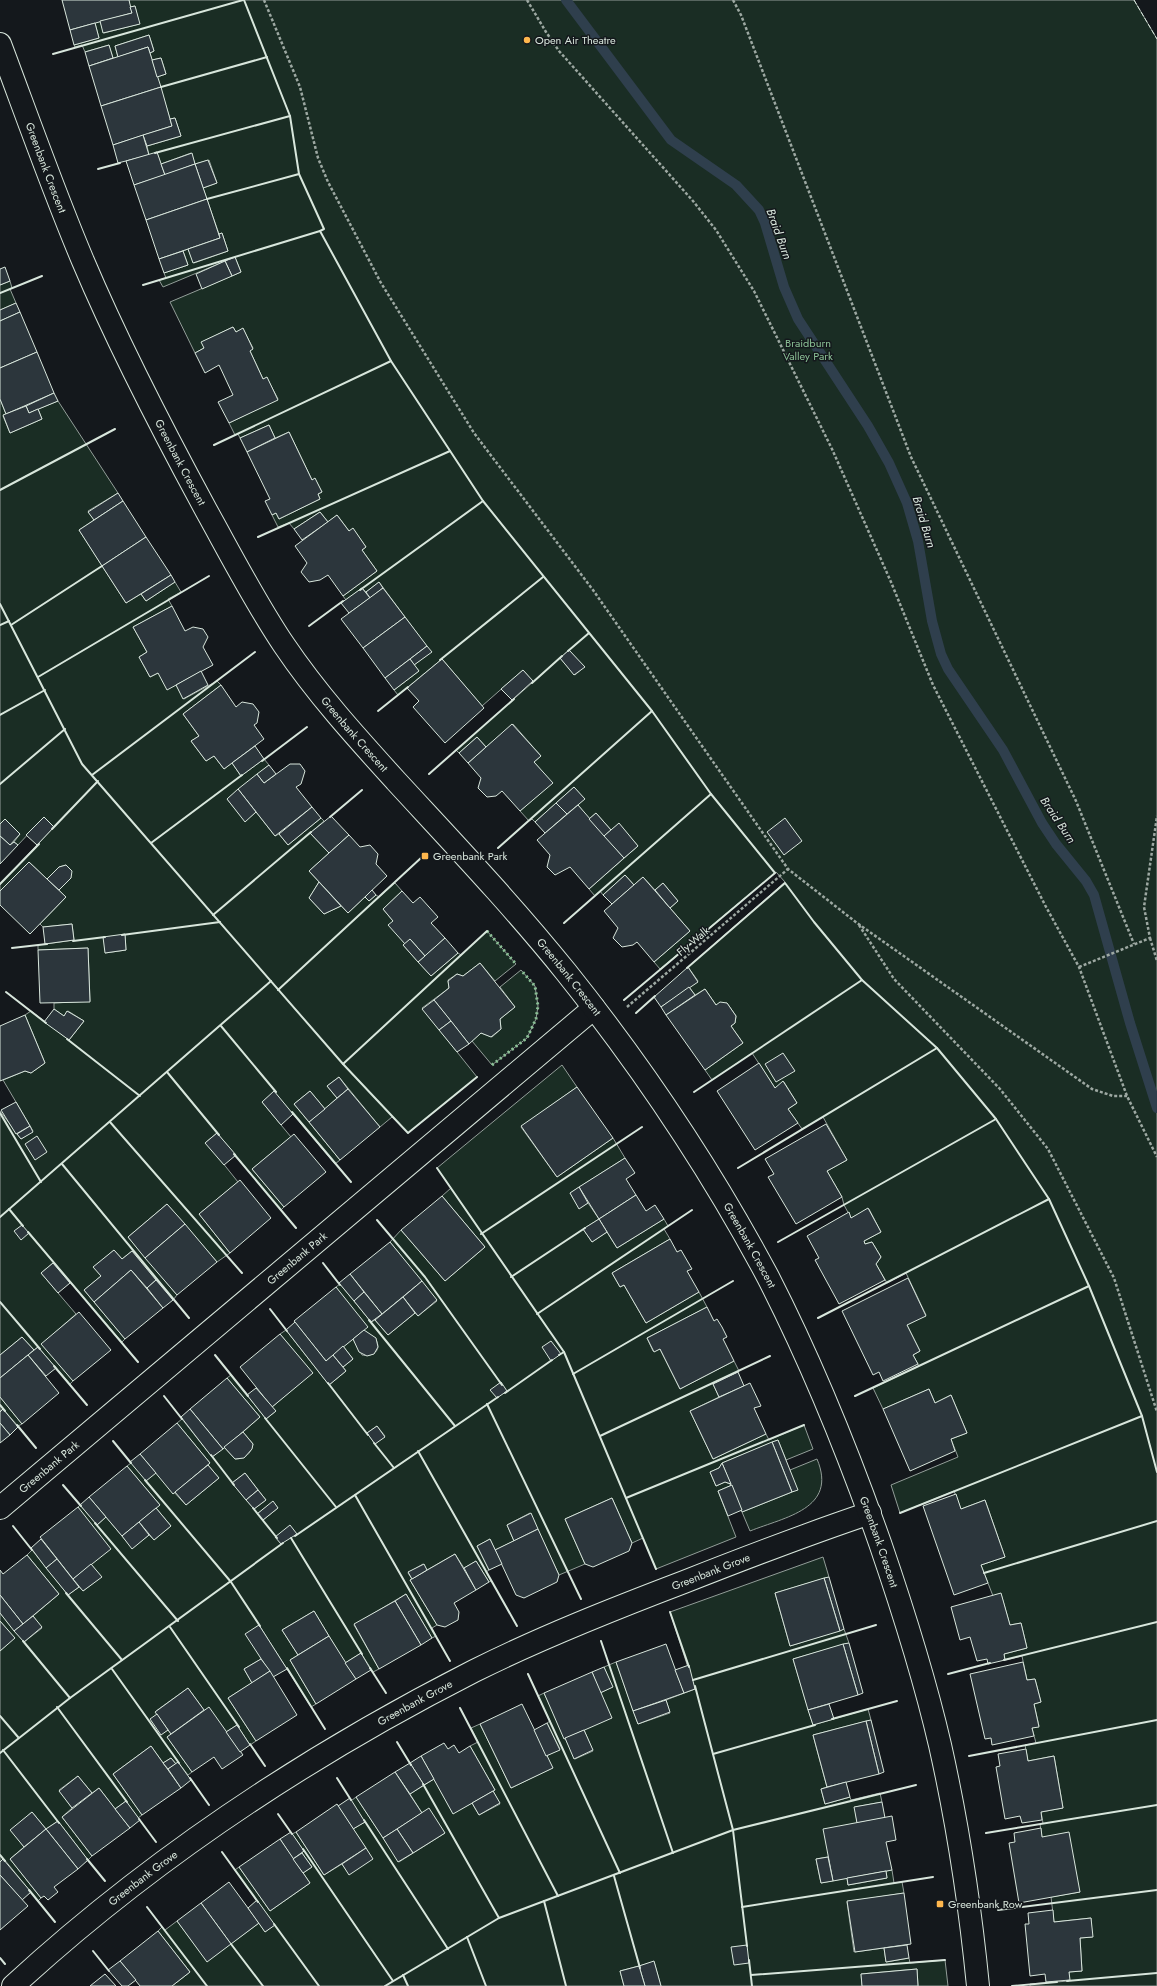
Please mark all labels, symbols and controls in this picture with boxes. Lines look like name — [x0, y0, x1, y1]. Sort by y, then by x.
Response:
place label: Open Air Theatre — [535, 32, 616, 48]
marker: Open Air Theatre — [522, 35, 532, 45]
street label: Greenbank Crescent — [22, 120, 71, 216]
water label: Braid Burn — [761, 206, 797, 262]
park label: Braidburn Valley Park — [783, 335, 833, 364]
street label: Greenbank Crescent — [151, 416, 210, 508]
water label: Braid Burn — [908, 494, 940, 550]
street label: Greenbank Crescent — [317, 693, 392, 776]
water label: Braid Burn — [1036, 793, 1080, 847]
place label: Greenbank Park — [433, 848, 507, 864]
marker: Greenbank Park — [420, 851, 430, 861]
street label: Fly Walk — [673, 922, 713, 960]
street label: Greenbank Crescent — [533, 935, 605, 1019]
street label: Greenbank Crescent — [720, 1200, 780, 1291]
street label: Greenbank Park — [263, 1228, 331, 1288]
street label: Greenbank Park — [15, 1437, 83, 1497]
street label: Greenbank Crescent — [856, 1494, 903, 1590]
street label: Greenbank Grove — [669, 1549, 753, 1594]
street label: Greenbank Grove — [374, 1675, 455, 1729]
street label: Greenbank Grove — [105, 1846, 181, 1909]
place label: Greenbank Row — [948, 1896, 1023, 1912]
marker: Greenbank Row — [935, 1899, 945, 1909]

